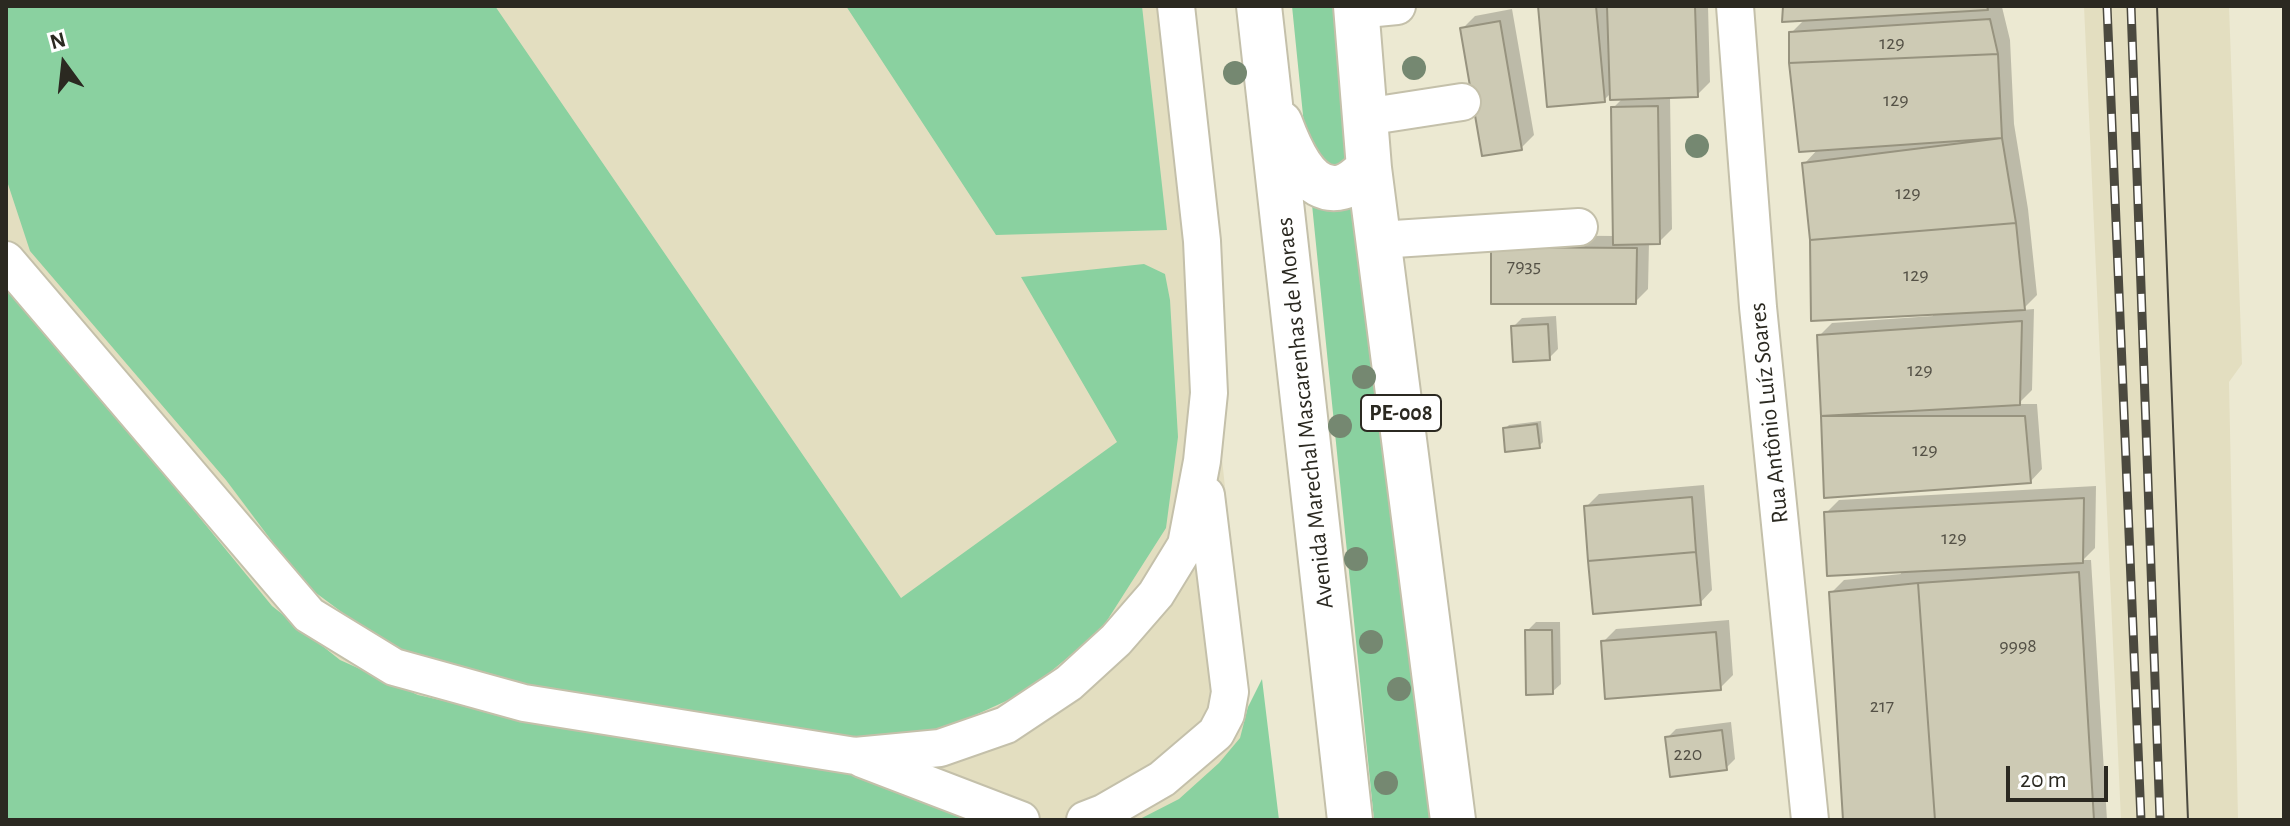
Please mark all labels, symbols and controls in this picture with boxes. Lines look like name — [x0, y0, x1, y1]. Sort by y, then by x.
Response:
north arrow — [24, 24, 104, 104]
text: N — [48, 28, 68, 53]
house number: 129 — [1879, 31, 1905, 55]
house number: 129 — [1883, 88, 1909, 112]
house number: 129 — [1895, 181, 1921, 205]
street label: Avenida Marechal Mascarenhas de Moraes — [1270, 216, 1340, 610]
house number: 7935 — [1507, 254, 1541, 278]
house number: 129 — [1903, 263, 1929, 287]
street label: Rua Antônio Luíz Soares — [1743, 301, 1795, 525]
house number: 129 — [1907, 358, 1933, 382]
road number: PE-008 — [1361, 395, 1441, 431]
house number: 129 — [1912, 438, 1938, 462]
house number: 129 — [1941, 526, 1967, 550]
house number: 9998 — [1999, 634, 2037, 658]
house number: 217 — [1870, 694, 1894, 718]
house number: 220 — [1674, 742, 1702, 766]
scale bar — [2010, 750, 2112, 800]
text: 20 m — [2020, 768, 2067, 792]

